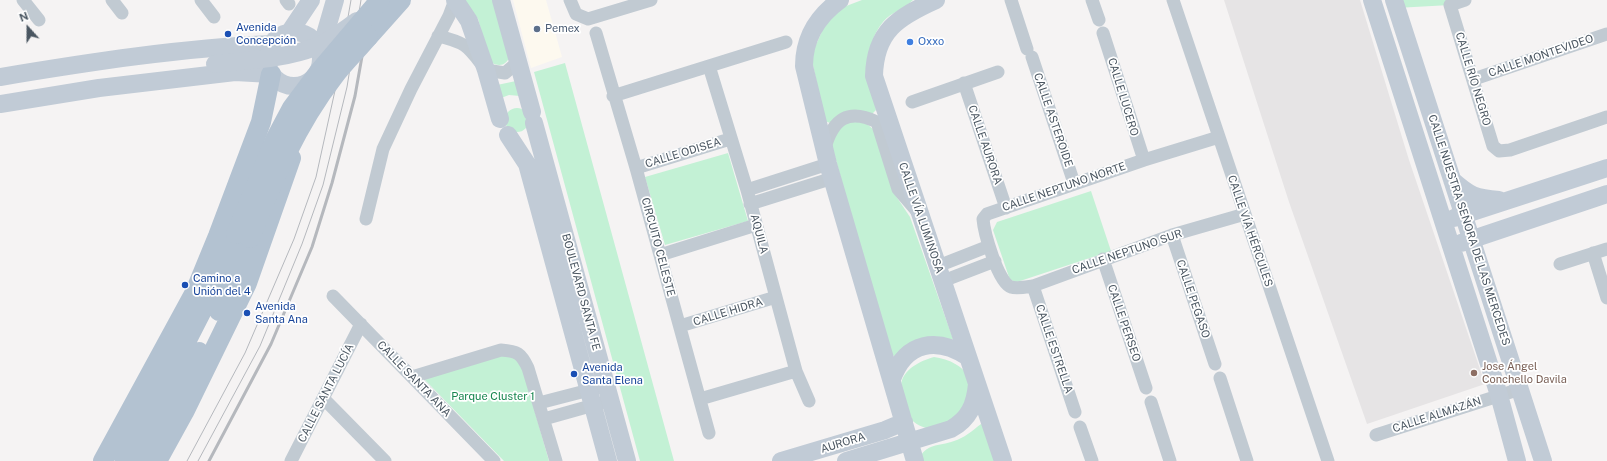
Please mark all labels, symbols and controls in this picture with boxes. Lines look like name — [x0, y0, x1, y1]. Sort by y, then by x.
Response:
north arrow — [8, 8, 48, 48]
text: N — [18, 10, 30, 24]
place label: Avenida Concepción — [236, 21, 296, 47]
place label: Pemex — [545, 22, 580, 36]
marker: Pemex — [532, 24, 542, 34]
marker: Avenida Concepción — [223, 29, 233, 39]
street label: CALLE RÍO NEGRO — [1452, 31, 1494, 127]
street label: CALLE MONTEVIDEO — [1487, 32, 1595, 80]
place label: Oxxo — [918, 35, 944, 49]
marker: Oxxo — [905, 37, 915, 47]
street label: CALLE LUCERO — [1105, 56, 1141, 138]
street label: CALLE ASTEROIDE — [1031, 71, 1075, 169]
street label: CALLE AURORA — [965, 103, 1005, 187]
street label: CALLE NUESTRA SEÑORA DE LAS MERCEDES — [1425, 113, 1513, 347]
street label: CALLE ODISEA — [644, 135, 722, 171]
street label: CALLE NEPTUNO NORTE — [1000, 160, 1128, 214]
street label: CALLE VÍA LUMINOSA — [896, 161, 946, 275]
street label: CALLE VÍA HÉRCULES — [1225, 174, 1275, 288]
street label: CIRCUITO CELESTE — [638, 196, 678, 298]
street label: AQUILA — [747, 213, 771, 255]
street label: CALLE NEPTUNO SUR — [1070, 227, 1184, 277]
street label: BOULEVARD SANTA FE — [559, 232, 603, 352]
street label: CALLE PEGASO — [1173, 258, 1213, 340]
place label: Camino a Unión del 4 — [193, 272, 251, 298]
marker: Camino a Unión del 4 — [180, 280, 190, 290]
street label: CALLE PERSEO — [1105, 283, 1143, 363]
street label: CALLE HIDRA — [692, 295, 764, 329]
place label: Avenida Santa Ana — [255, 300, 308, 326]
street label: CALLE ESTRELLA — [1033, 303, 1075, 395]
marker: Avenida Santa Ana — [242, 308, 252, 318]
street label: CALLE SANTA ANA — [374, 338, 454, 420]
street label: CALLE SANTA LUCÍA — [295, 341, 357, 445]
place label: Jose Ángel Conchello Davila — [1482, 360, 1567, 386]
place label: Avenida Santa Elena — [582, 361, 643, 387]
marker: Jose Ángel Conchello Davila — [1469, 368, 1479, 378]
marker: Avenida Santa Elena — [569, 369, 579, 379]
park label: Parque Cluster 1 — [451, 390, 535, 404]
street label: CALLE ALMAZÁN — [1391, 394, 1483, 436]
street label: AURORA — [819, 430, 867, 456]

